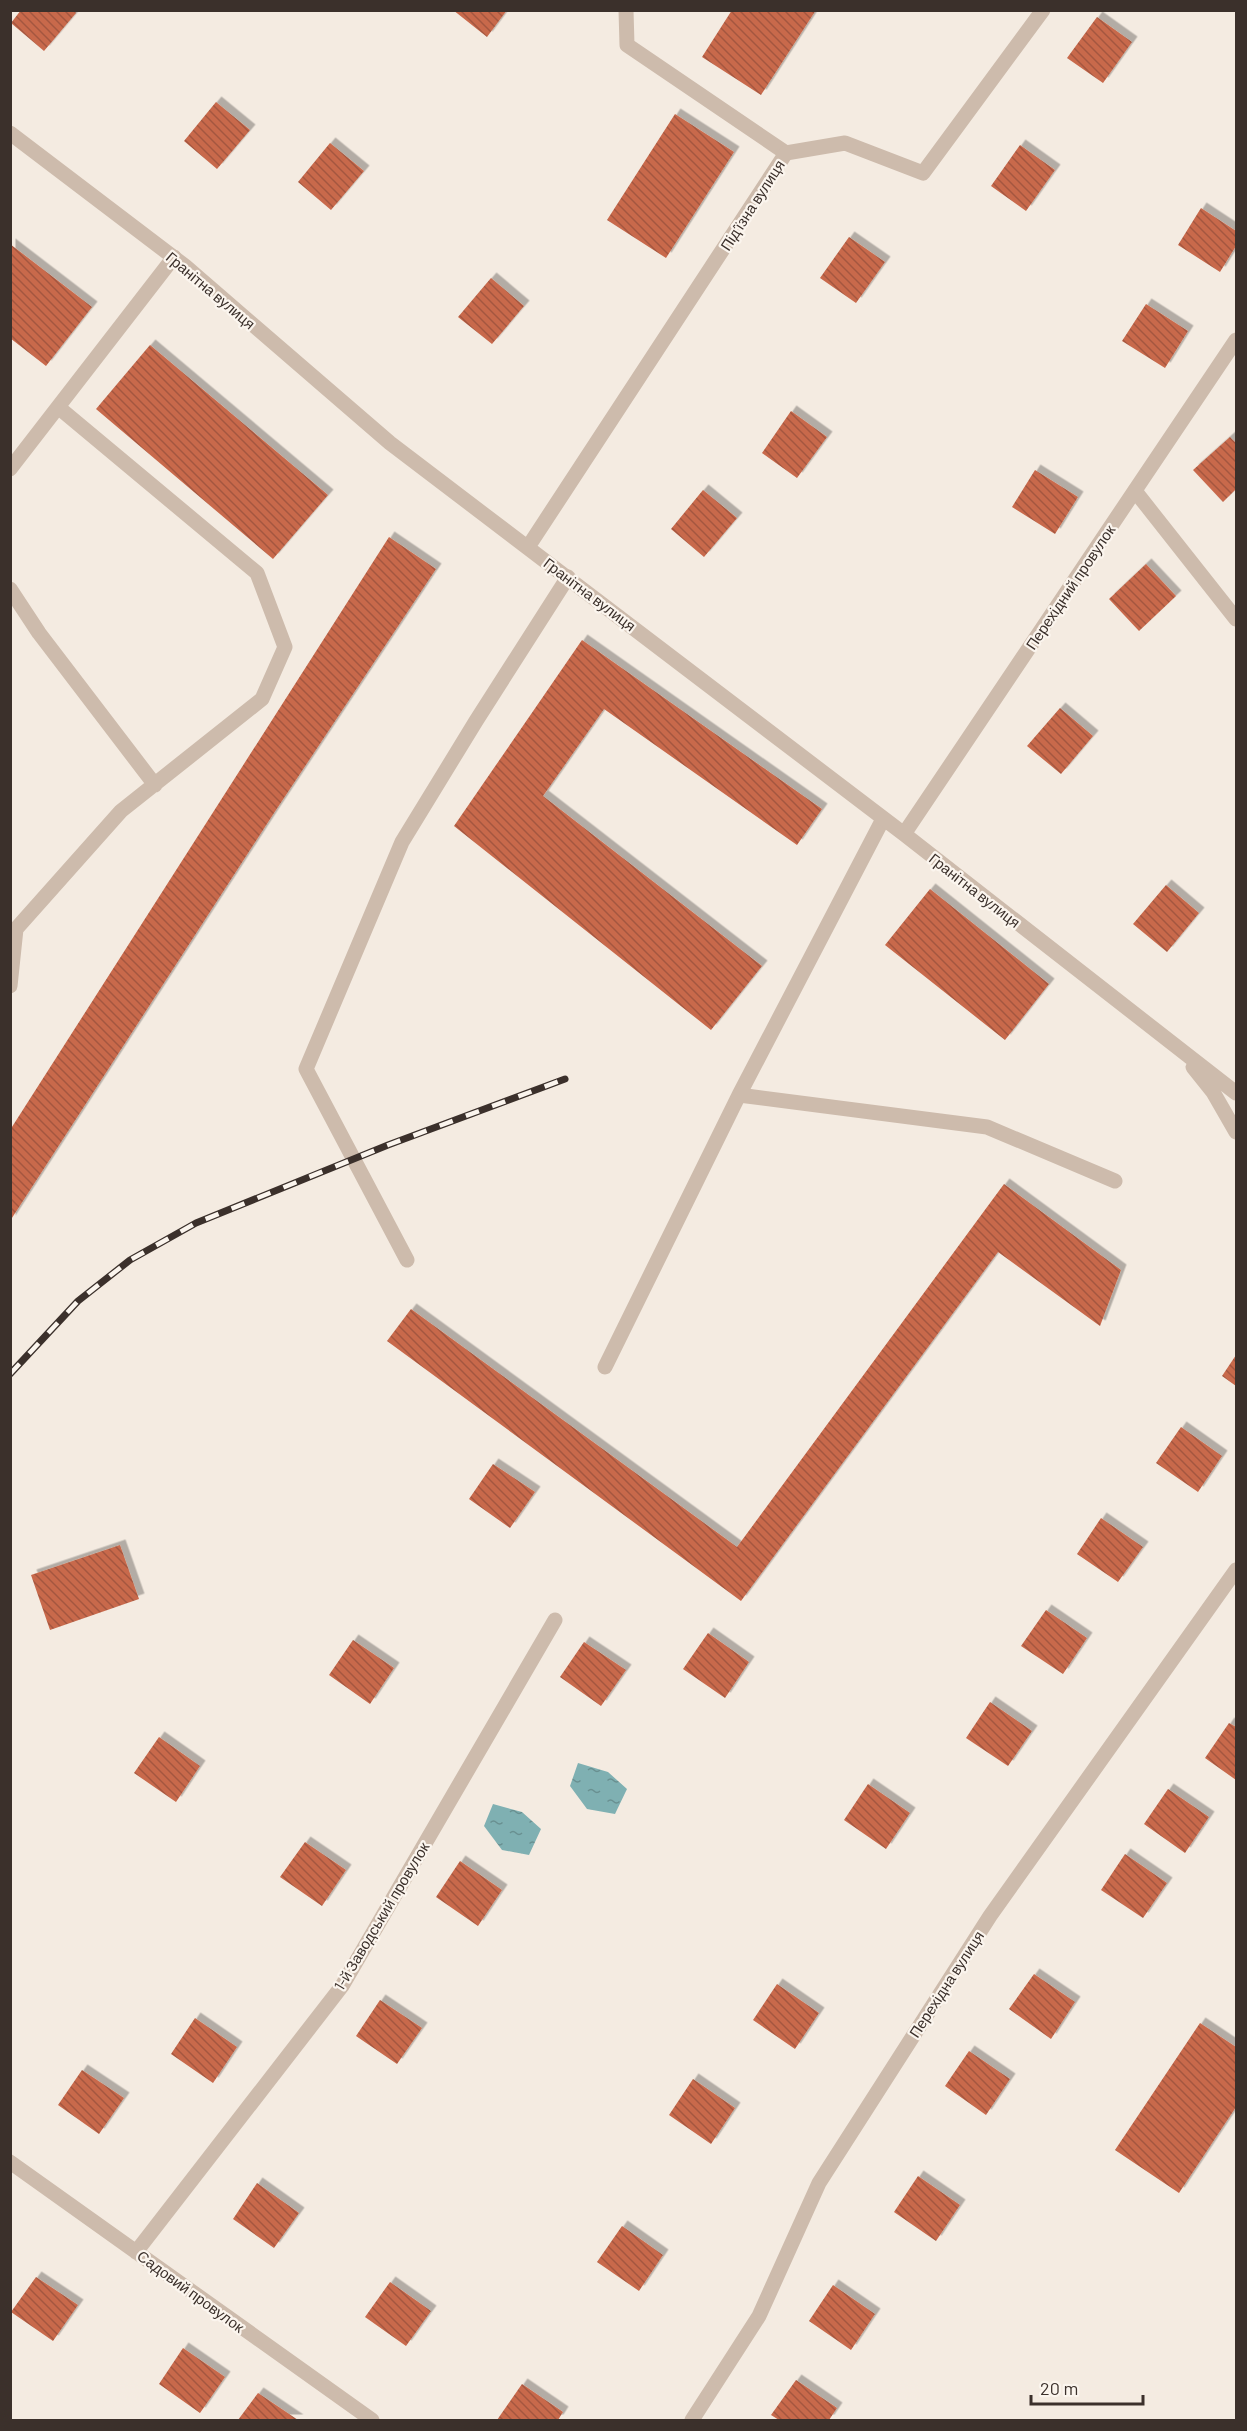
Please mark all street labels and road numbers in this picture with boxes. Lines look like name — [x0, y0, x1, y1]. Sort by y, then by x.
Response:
street label: Підʼїзна вулиця — [716, 156, 788, 254]
street label: Гранітна вулиця — [163, 248, 259, 332]
street label: Перехідний провулок — [1022, 521, 1119, 653]
street label: Гранітна вулиця — [540, 553, 640, 635]
street label: Гранітна вулиця — [926, 849, 1024, 931]
street label: 1-й Заводський провулок — [330, 1838, 433, 1993]
street label: Перехідна вулиця — [905, 1927, 987, 2041]
street label: Садовий провулок — [134, 2246, 248, 2336]

